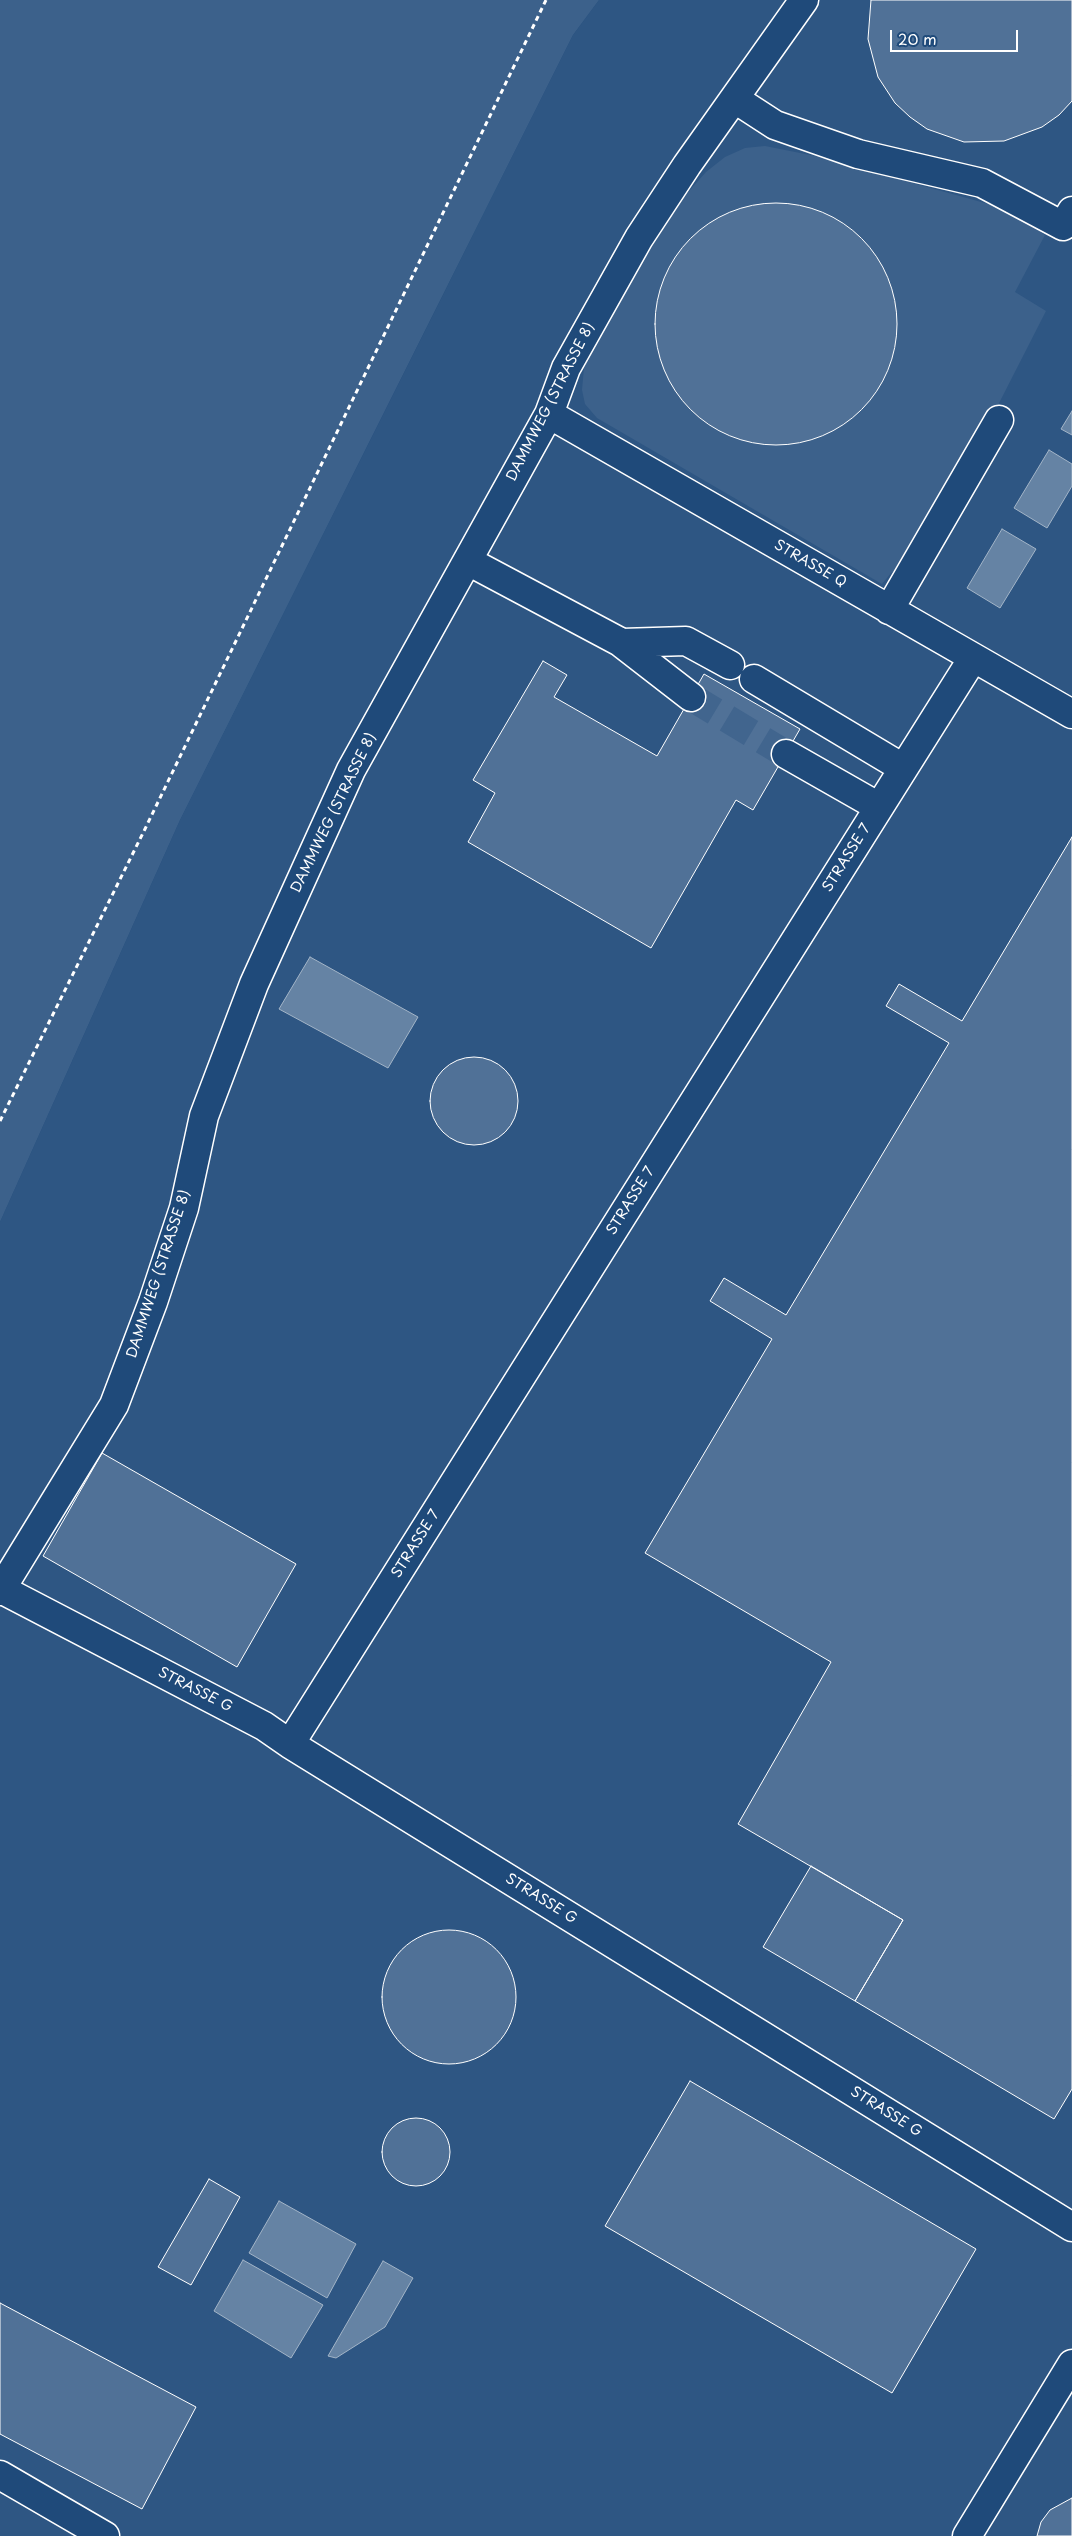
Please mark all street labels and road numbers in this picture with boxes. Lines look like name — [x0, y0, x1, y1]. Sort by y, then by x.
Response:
street label: DAMMWEG (STRASSE 8) — [504, 320, 598, 484]
street label: STRASSE Q — [771, 537, 849, 591]
street label: DAMMWEG (STRASSE 8) — [288, 730, 380, 896]
street label: STRASSE 7 — [819, 821, 875, 895]
street label: STRASSE 7 — [603, 1164, 659, 1238]
street label: DAMMWEG (STRASSE 8) — [124, 1188, 194, 1360]
street label: STRASSE 7 — [388, 1507, 444, 1581]
street label: STRASSE G — [155, 1664, 235, 1716]
street label: STRASSE G — [502, 1870, 580, 1928]
street label: STRASSE G — [847, 2083, 925, 2141]

